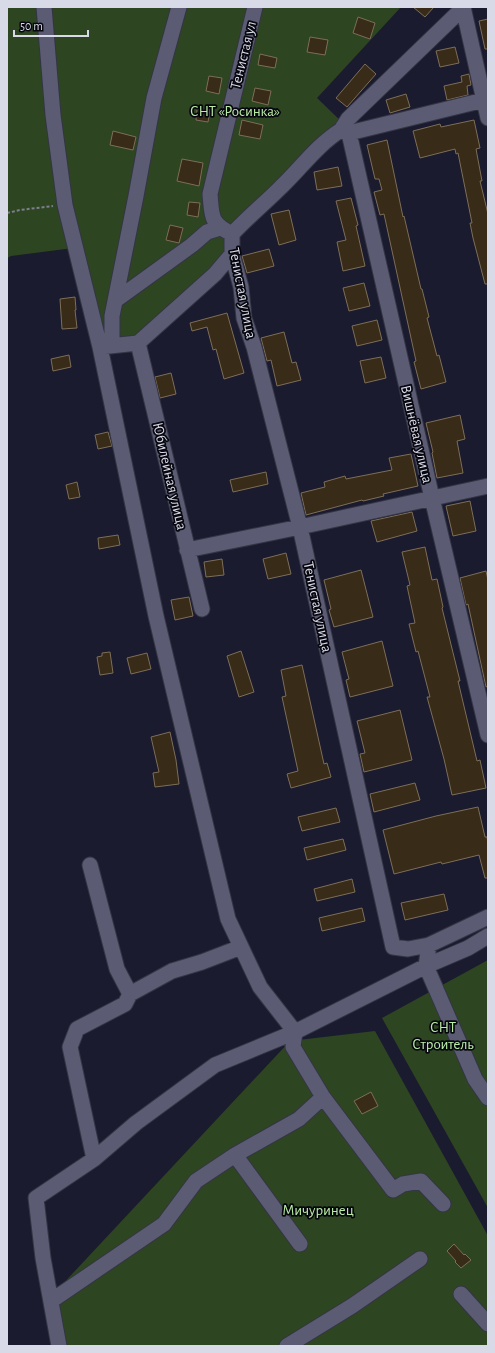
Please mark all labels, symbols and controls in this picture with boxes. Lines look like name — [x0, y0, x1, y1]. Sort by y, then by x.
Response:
scale bar — [14, 12, 88, 38]
text: 50 m — [20, 20, 43, 32]
street label: Тенистая ул — [228, 20, 259, 91]
park label: СНТ «Росинка» — [190, 104, 280, 119]
street label: Тенистая улица — [226, 246, 259, 340]
street label: Вишнёвая улица — [398, 384, 435, 485]
street label: Юбилейная улица — [150, 421, 189, 532]
street label: Тенистая улица — [301, 560, 334, 654]
park label: СНТ Строитель — [412, 1020, 474, 1052]
park label: Мичуринец — [282, 1203, 354, 1218]

